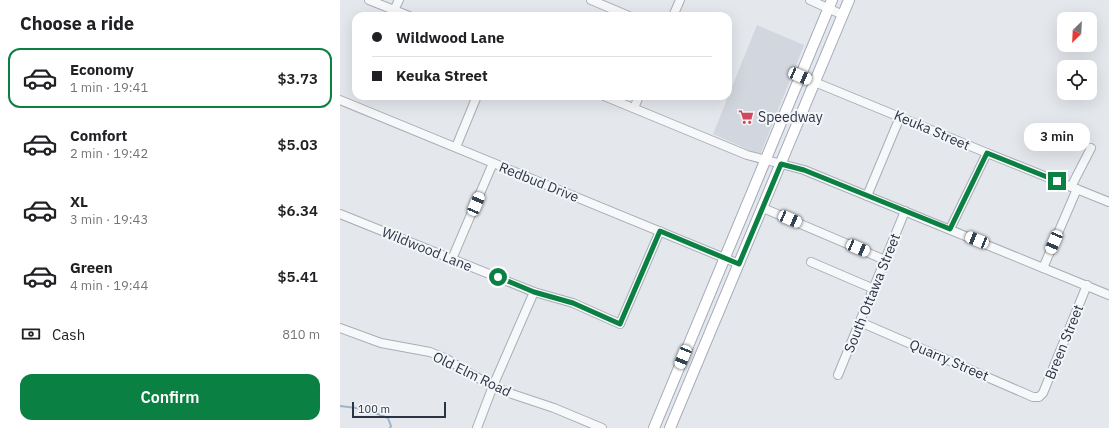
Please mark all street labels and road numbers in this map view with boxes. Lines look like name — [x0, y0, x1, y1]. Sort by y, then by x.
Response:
street label: Keuka Street — [891, 106, 973, 154]
street label: Redbud Drive — [496, 158, 582, 206]
street label: Wildwood Lane — [379, 223, 475, 275]
street label: South Ottawa Street — [840, 231, 904, 355]
street label: Breen Street — [1041, 302, 1087, 382]
street label: Quarry Street — [907, 335, 991, 385]
street label: Old Elm Road — [430, 347, 514, 401]

